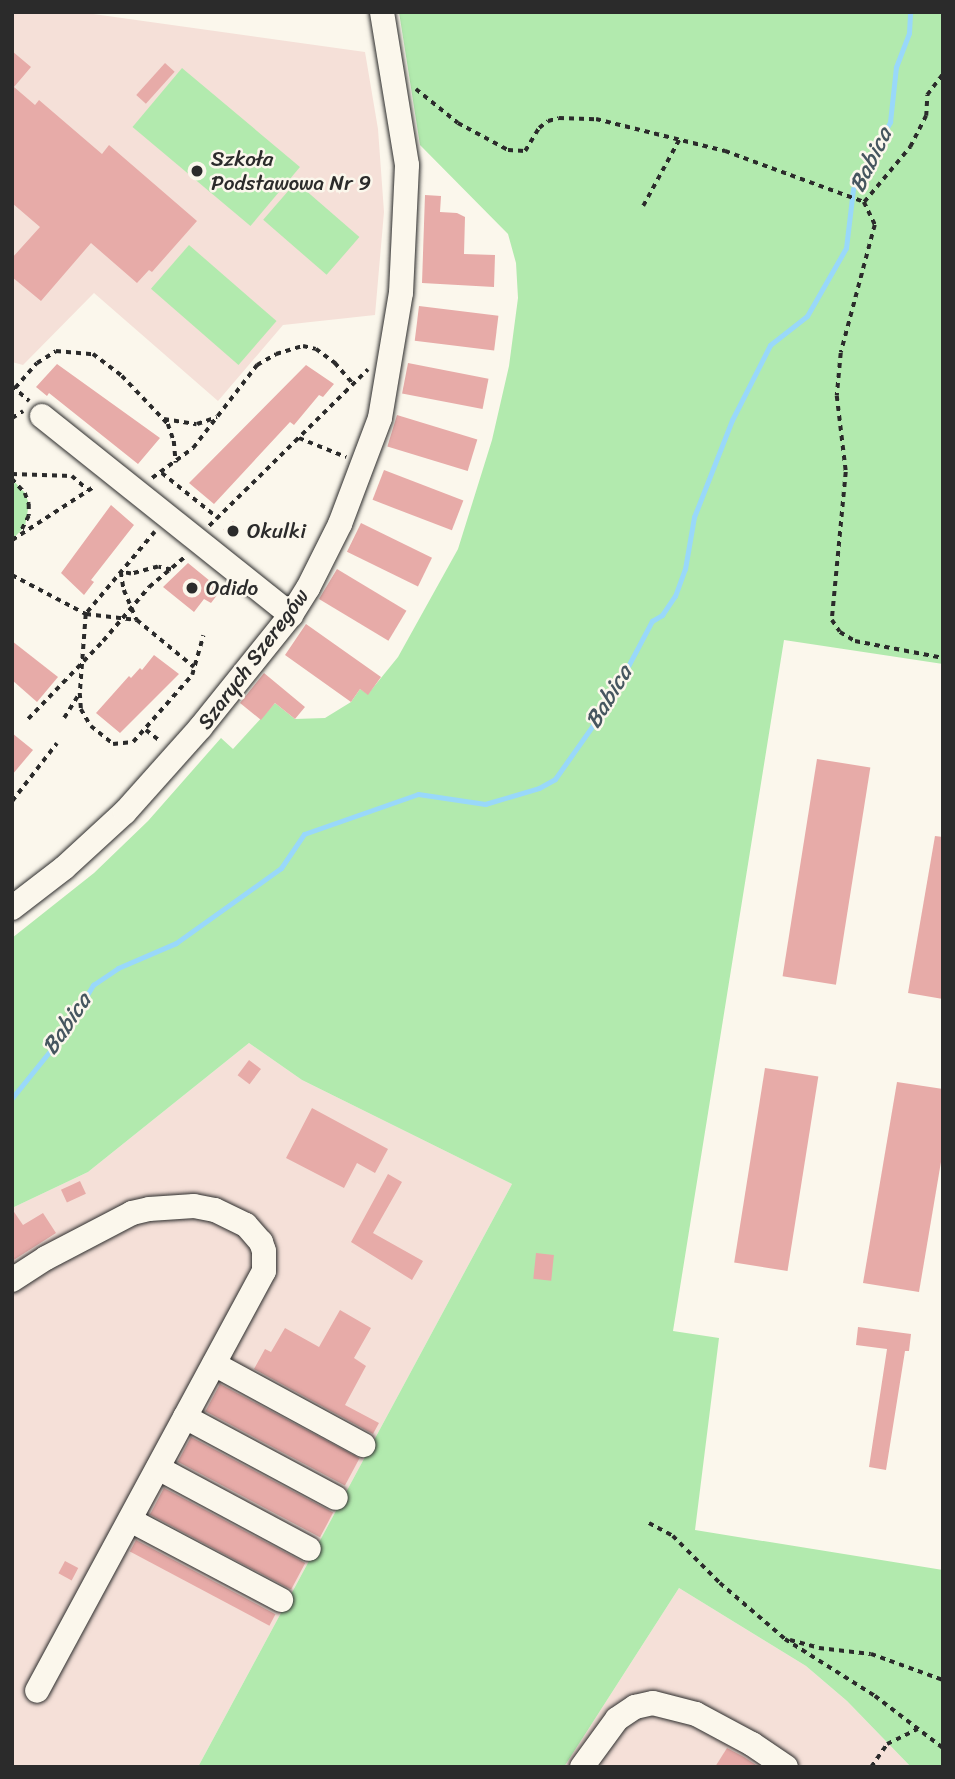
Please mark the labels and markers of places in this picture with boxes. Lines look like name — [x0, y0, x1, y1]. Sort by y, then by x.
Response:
place label: Szkoła Podstawowa Nr 9 — [211, 146, 371, 196]
marker: Szkoła Podstawowa Nr 9 — [189, 163, 205, 179]
place label: Okulki — [247, 518, 306, 544]
marker: Okulki — [225, 523, 241, 539]
place label: Odido — [206, 575, 258, 601]
marker: Odido — [184, 580, 200, 596]

